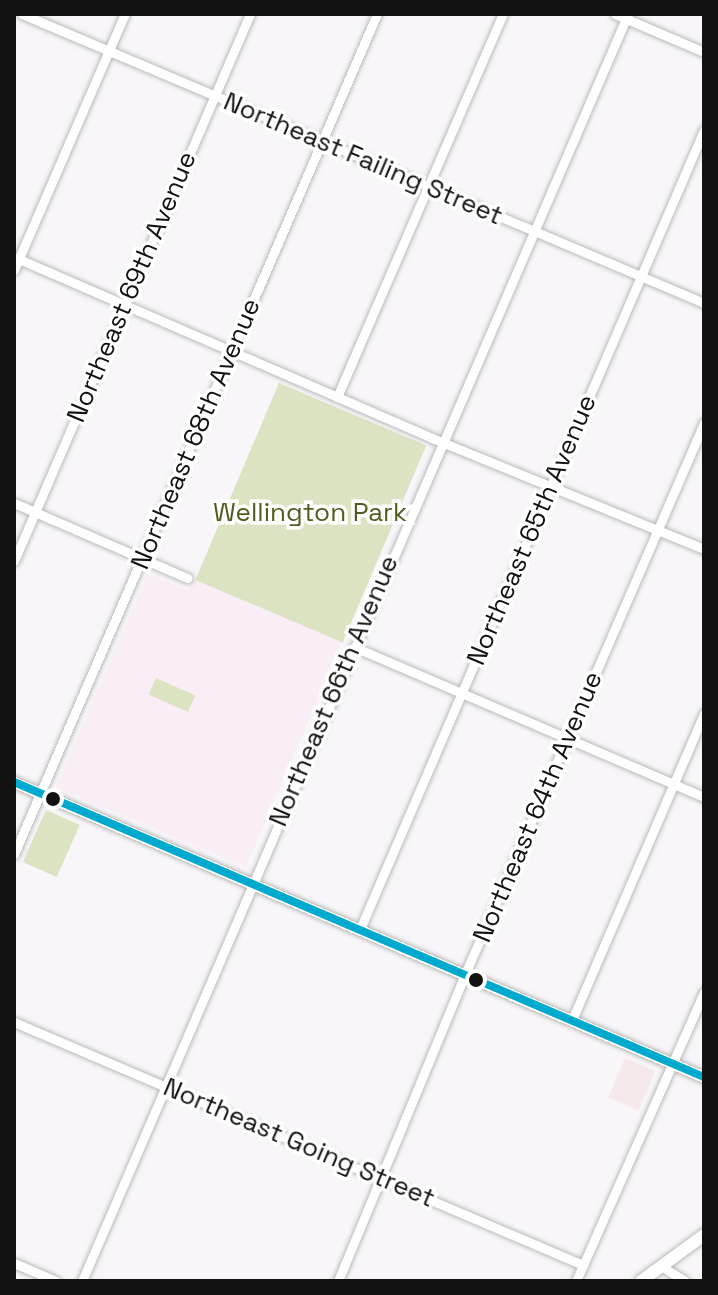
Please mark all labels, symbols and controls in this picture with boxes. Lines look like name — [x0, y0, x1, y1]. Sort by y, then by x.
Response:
street label: Northeast Failing Street — [219, 86, 507, 232]
street label: Northeast 69th Avenue — [61, 147, 203, 427]
street label: Northeast 68th Avenue — [125, 294, 267, 574]
street label: Northeast 65th Avenue — [461, 390, 603, 670]
park label: Wellington Park — [213, 497, 407, 529]
street label: Northeast 66th Avenue — [263, 551, 405, 831]
street label: Northeast 64th Avenue — [467, 667, 609, 947]
unlabelled marker — [45, 791, 61, 807]
unlabelled marker — [468, 972, 484, 988]
street label: Northeast Going Street — [159, 1072, 439, 1214]

